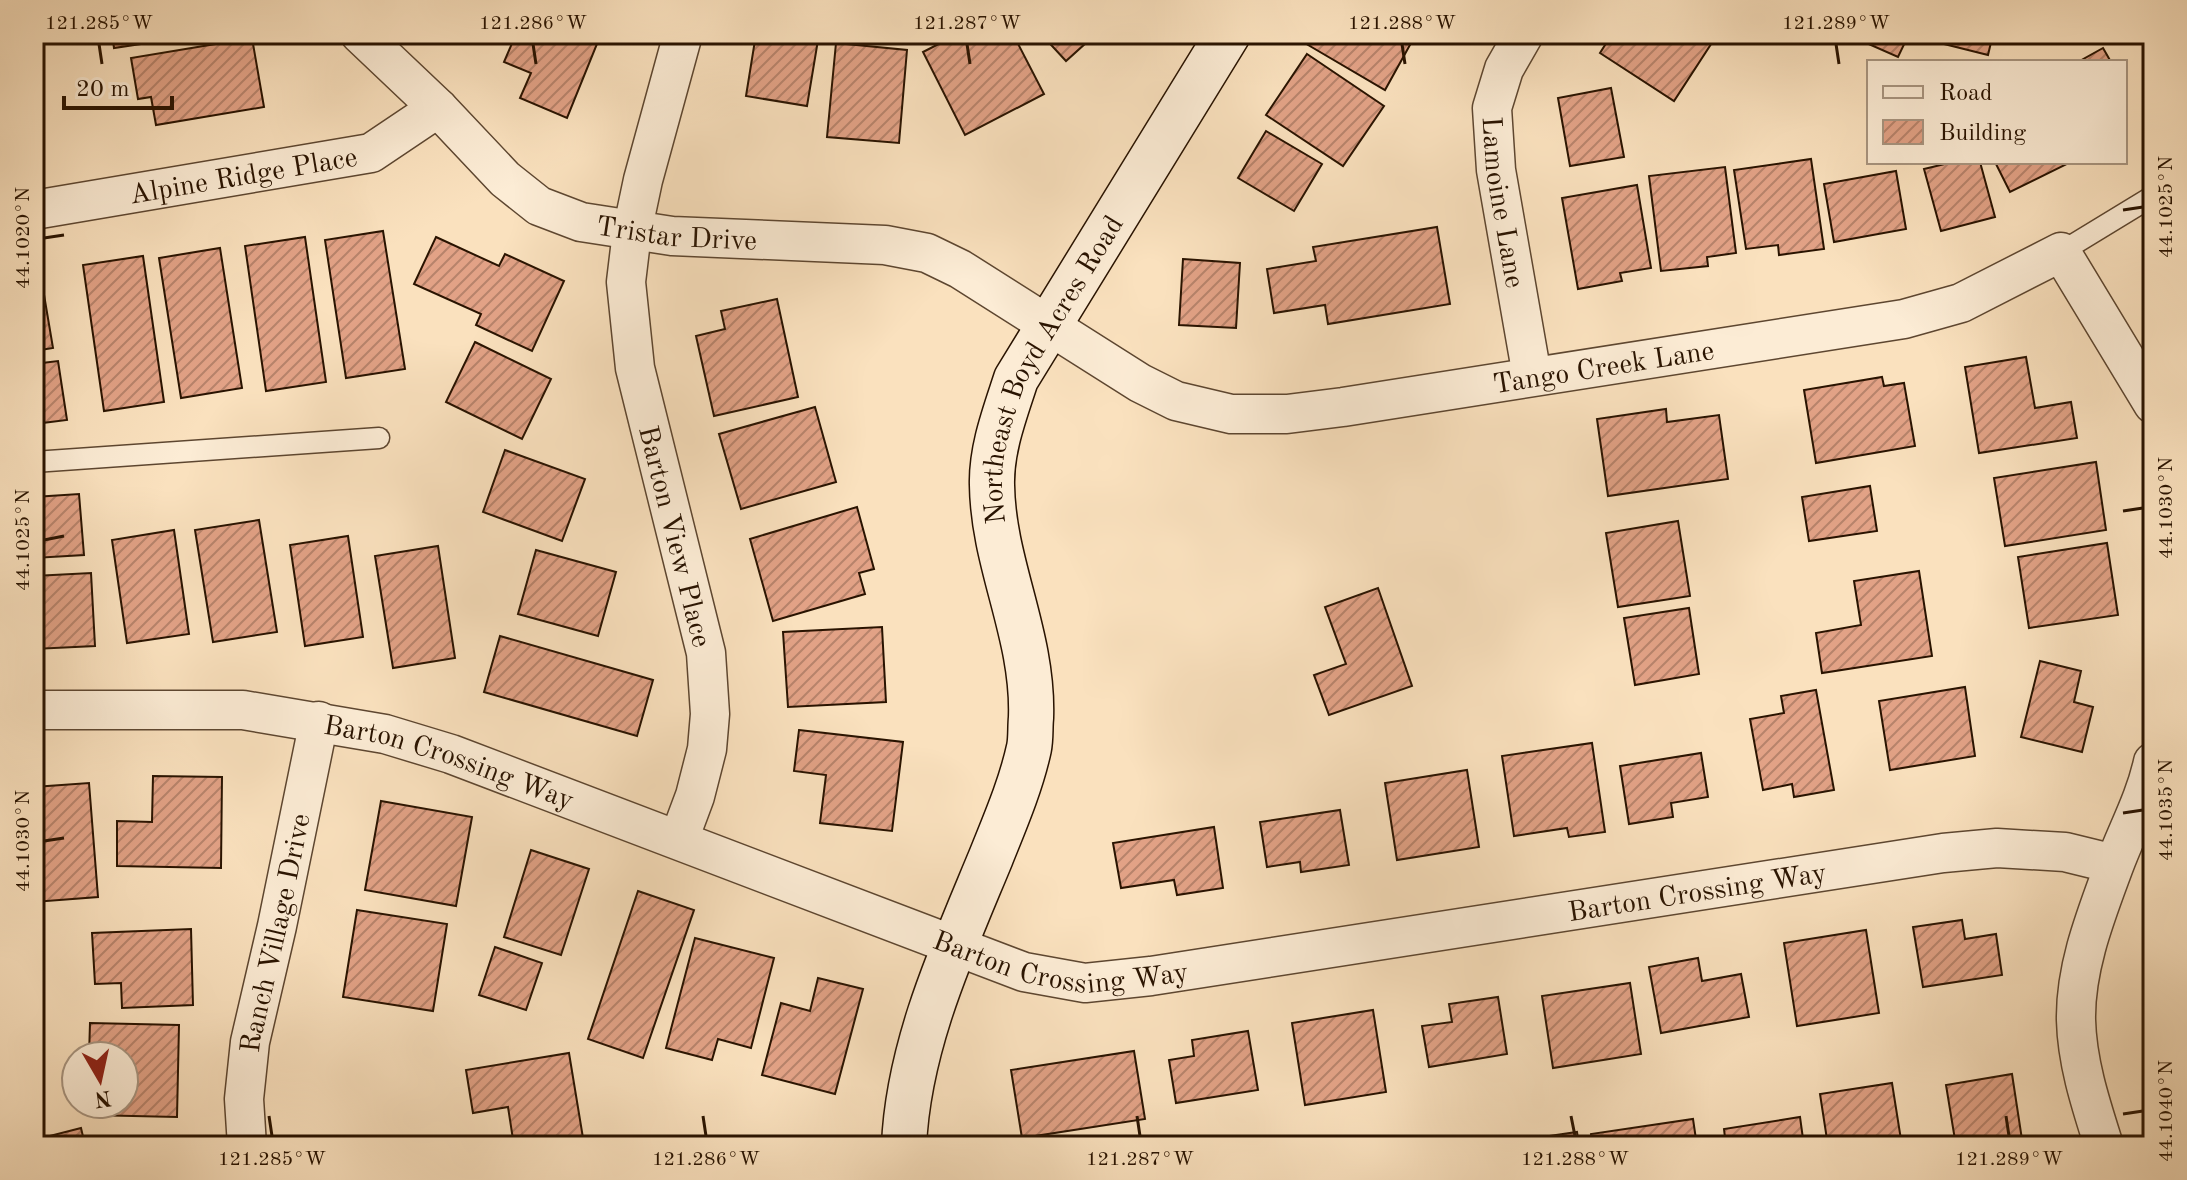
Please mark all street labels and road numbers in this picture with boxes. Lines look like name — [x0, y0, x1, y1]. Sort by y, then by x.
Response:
street label: Lamoine Lane — [1476, 116, 1527, 290]
street label: Alpine Ridge Place — [128, 145, 360, 211]
street label: Northeast Boyd Acres Road — [981, 212, 1130, 525]
street label: Tristar Drive — [594, 214, 758, 257]
street label: Tango Creek Lane — [1491, 338, 1716, 400]
street label: Barton View Place — [632, 423, 714, 650]
street label: Barton Crossing Way — [321, 713, 577, 816]
street label: Ranch Village Drive — [238, 811, 317, 1054]
street label: Barton Crossing Way — [1566, 860, 1829, 928]
street label: Barton Crossing Way — [928, 928, 1191, 1000]

